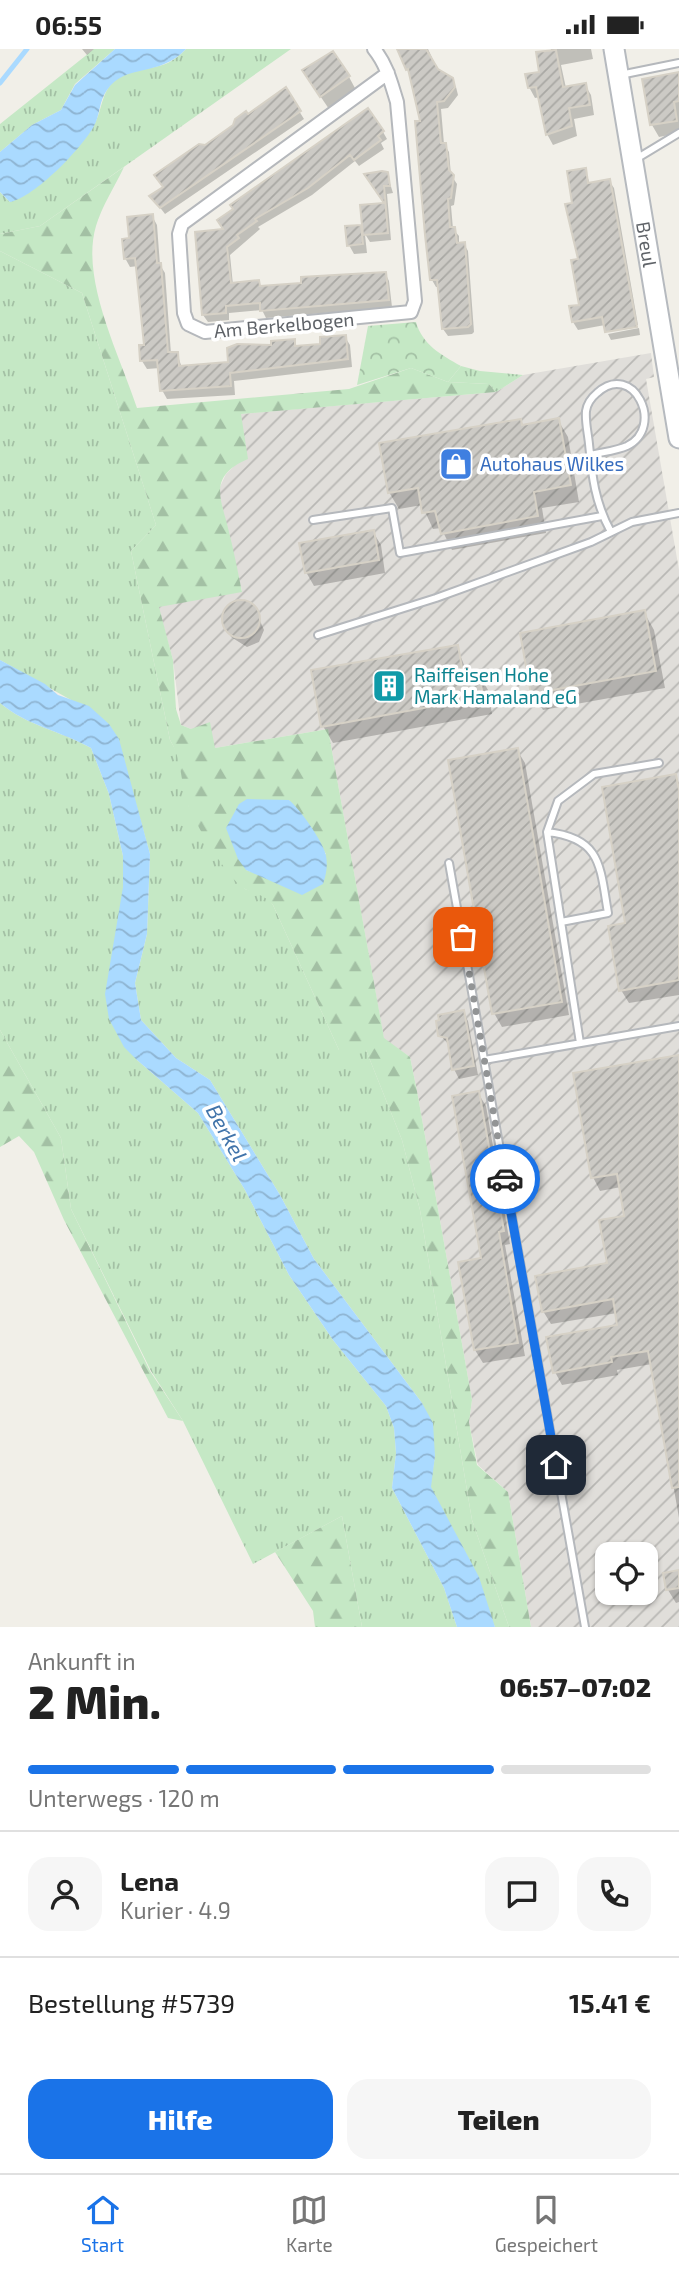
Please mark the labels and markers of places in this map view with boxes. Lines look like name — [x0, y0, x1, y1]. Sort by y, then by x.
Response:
shop icon: Autohaus Wilkes — [437, 445, 475, 483]
place label: Autohaus Wilkes — [480, 452, 624, 475]
place label: Raiffeisen Hohe Mark Hamaland eG — [414, 663, 577, 708]
building icon: Raiffeisen Hohe Mark Hamaland eG — [370, 667, 408, 705]
pin — [433, 907, 493, 967]
pin — [526, 1435, 586, 1495]

